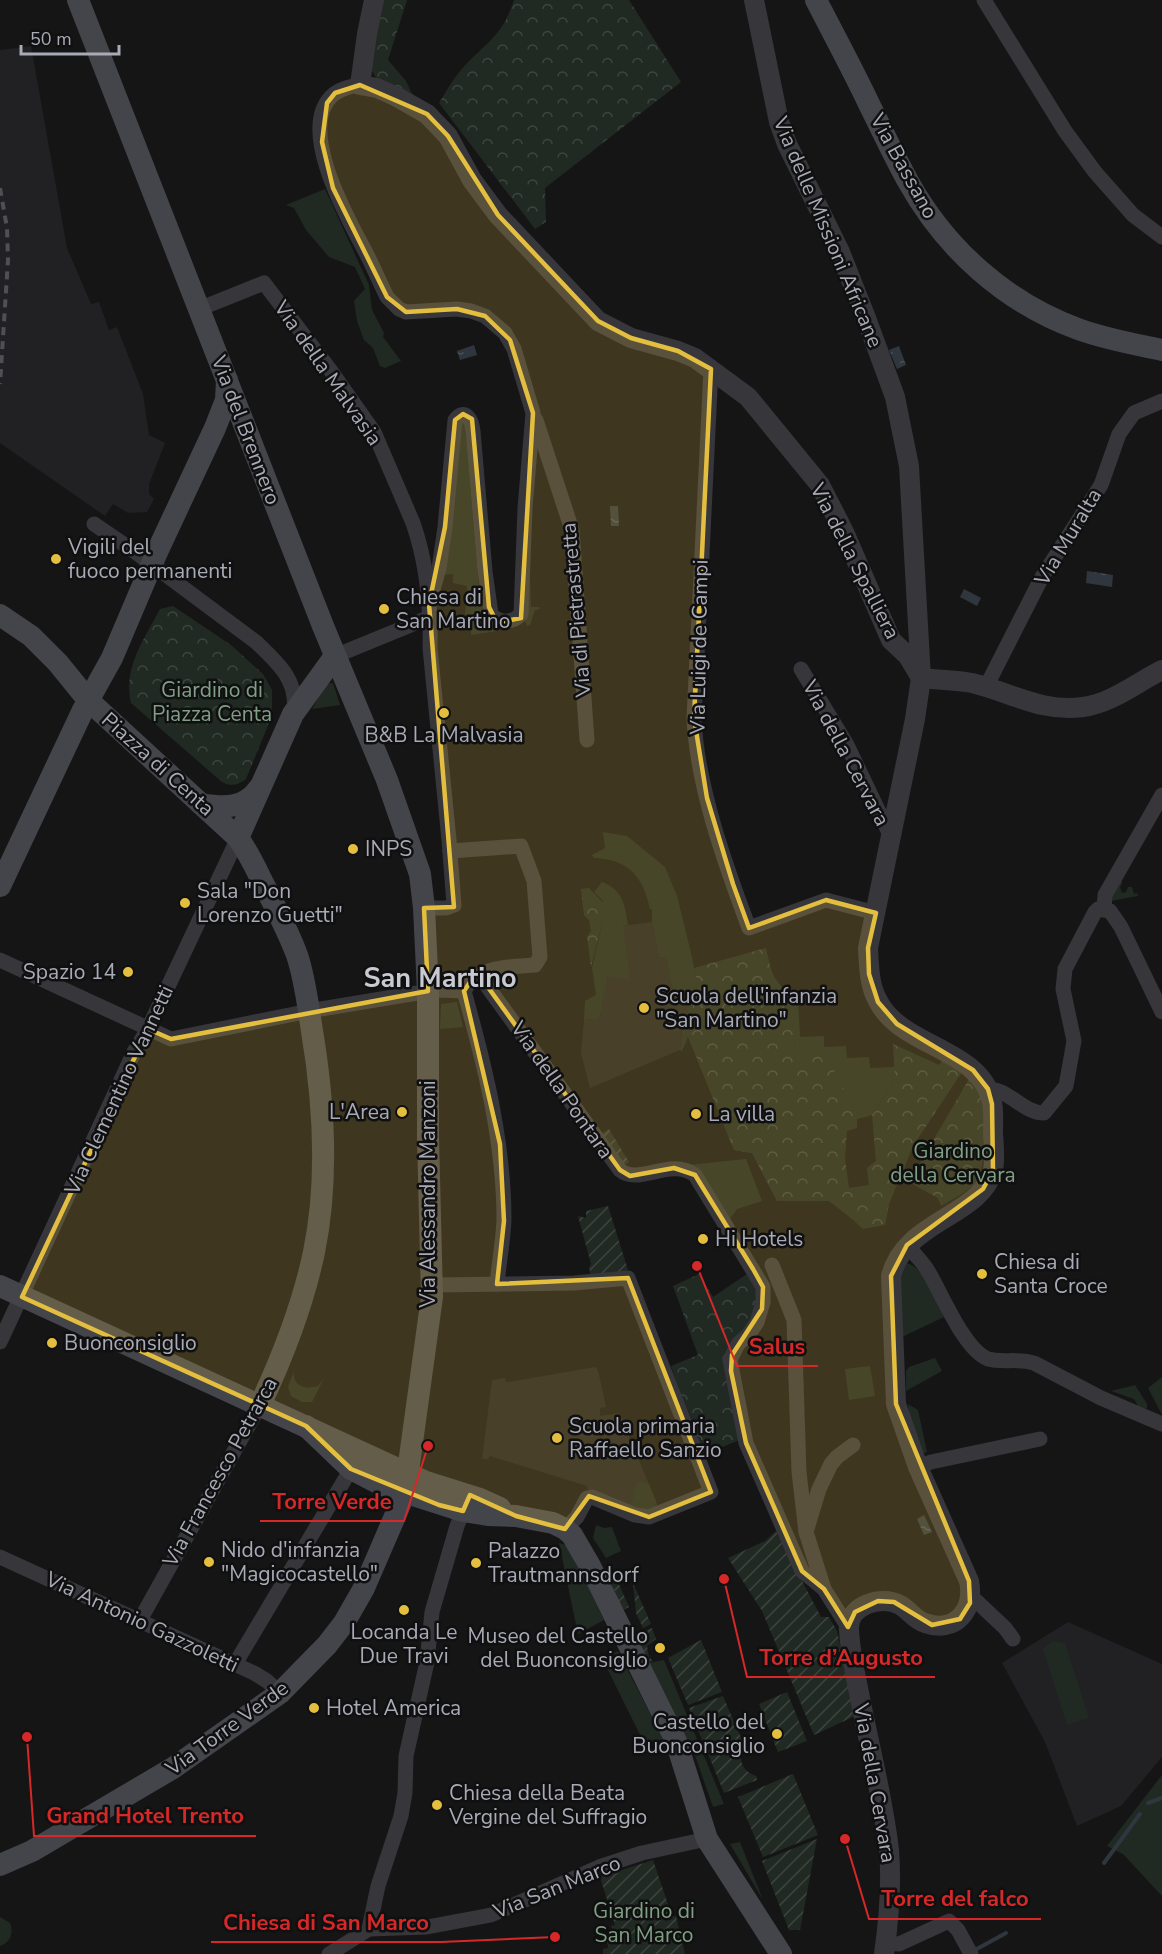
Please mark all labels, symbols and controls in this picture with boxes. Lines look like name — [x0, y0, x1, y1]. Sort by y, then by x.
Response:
scale bar — [21, 18, 118, 56]
text: 50 m — [30, 27, 72, 51]
street label: Via Bassano — [863, 108, 944, 224]
street label: Via delle Missioni Africane — [766, 111, 889, 352]
street label: Via della Malvasia — [267, 294, 389, 451]
street label: Via del Brennero — [204, 350, 287, 509]
street label: Via della Spalliera — [803, 477, 906, 644]
street label: Via Muralta — [1027, 483, 1108, 592]
street label: Via di Pietrastretta — [554, 522, 598, 699]
place label: Vigili del fuoco permanenti — [67, 533, 232, 585]
marker: Vigili del fuoco permanenti — [49, 552, 63, 566]
street label: Via Luigi de Campi — [683, 559, 715, 736]
place label: Chiesa di San Martino — [396, 583, 510, 635]
marker: Chiesa di San Martino — [377, 602, 391, 616]
street label: Via della Cervara — [795, 674, 896, 831]
park label: Giardino di Piazza Centa — [152, 676, 272, 728]
street label: Piazza di Centa — [96, 706, 220, 822]
marker: B&B La Malvasia — [437, 706, 451, 720]
place label: B&B La Malvasia — [364, 721, 524, 749]
place label: INPS — [365, 835, 412, 863]
marker: INPS — [346, 842, 360, 856]
place label: Sala "Don Lorenzo Guetti" — [197, 877, 343, 929]
marker: Sala "Don Lorenzo Guetti" — [178, 896, 192, 910]
place label: Spazio 14 — [23, 958, 116, 986]
district label: San Martino — [363, 960, 517, 997]
marker: Spazio 14 — [121, 965, 135, 979]
street label: Via Clementino Vannetti — [58, 981, 180, 1200]
place label: Scuola dell'infanzia "San Martino" — [656, 982, 837, 1034]
marker: Scuola dell'infanzia "San Martino" — [637, 1001, 651, 1015]
street label: Via della Pontara — [504, 1015, 620, 1164]
street label: Via Alessandro Manzoni — [414, 1080, 442, 1309]
place label: L'Area — [329, 1098, 390, 1126]
place label: La villa — [708, 1100, 775, 1128]
marker: L'Area — [395, 1105, 409, 1119]
marker: La villa — [689, 1107, 703, 1121]
park label: Giardino della Cervara — [890, 1137, 1016, 1189]
place label: Hi Hotels — [715, 1225, 803, 1253]
marker: Hi Hotels — [696, 1232, 710, 1246]
place label: Chiesa di Santa Croce — [994, 1248, 1108, 1300]
marker: Chiesa di Santa Croce — [975, 1267, 989, 1281]
callout: Salus — [737, 1326, 818, 1366]
place label: Buonconsiglio — [64, 1329, 197, 1357]
text: Salus — [749, 1332, 805, 1362]
marker: Buonconsiglio — [45, 1336, 59, 1350]
street label: Via Francesco Petrarca — [156, 1372, 284, 1573]
place label: Scuola primaria Raffaello Sanzio — [569, 1412, 722, 1464]
marker: Scuola primaria Raffaello Sanzio — [550, 1431, 564, 1445]
callout: Torre Verde — [260, 1481, 404, 1521]
text: Torre Verde — [272, 1487, 392, 1517]
place label: Nido d'infanzia "Magicocastello" — [221, 1536, 378, 1588]
place label: Palazzo Trautmannsdorf — [488, 1537, 640, 1589]
marker: Nido d'infanzia "Magicocastello" — [202, 1555, 216, 1569]
marker: Palazzo Trautmannsdorf — [469, 1556, 483, 1570]
street label: Via Antonio Gazzoletti — [40, 1565, 243, 1679]
marker: Locanda Le Due Travi — [397, 1603, 411, 1617]
place label: Locanda Le Due Travi — [351, 1618, 457, 1670]
place label: Museo del Castello del Buonconsiglio — [468, 1622, 648, 1674]
callout: Torre d’Augusto — [747, 1637, 935, 1677]
marker: Museo del Castello del Buonconsiglio — [653, 1641, 667, 1655]
text: Torre d’Augusto — [759, 1643, 923, 1673]
street label: Via Torre Verde — [159, 1674, 294, 1783]
place label: Hotel America — [326, 1694, 461, 1722]
street label: Via della Cervara — [847, 1700, 903, 1865]
marker: Hotel America — [307, 1701, 321, 1715]
place label: Castello del Buonconsiglio — [632, 1708, 766, 1760]
marker: Castello del Buonconsiglio — [770, 1727, 784, 1741]
place label: Chiesa della Beata Vergine del Suffragio — [448, 1779, 647, 1831]
callout: Grand Hotel Trento — [34, 1796, 256, 1836]
marker: Chiesa della Beata Vergine del Suffragio — [430, 1798, 444, 1812]
text: Grand Hotel Trento — [46, 1801, 244, 1831]
street label: Via San Marco — [488, 1849, 625, 1926]
callout: Torre del falco — [869, 1879, 1041, 1919]
text: Torre del falco — [881, 1884, 1029, 1914]
park label: Giardino di San Marco — [593, 1897, 695, 1949]
callout: Chiesa di San Marco — [211, 1902, 441, 1942]
text: Chiesa di San Marco — [223, 1908, 429, 1938]

